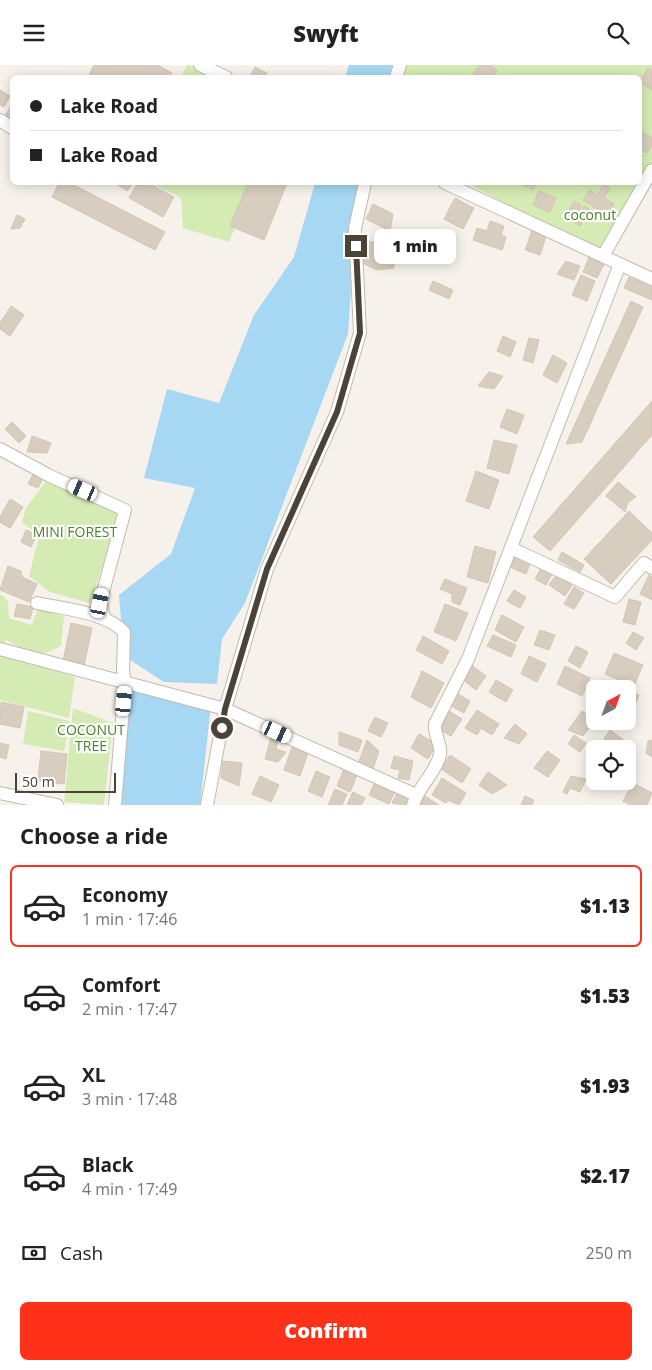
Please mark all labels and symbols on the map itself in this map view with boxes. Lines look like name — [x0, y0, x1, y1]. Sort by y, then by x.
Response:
park label: coconut — [564, 205, 616, 224]
callout: 1 min — [374, 229, 456, 263]
route end — [345, 235, 367, 257]
car — [66, 477, 99, 503]
park label: MINI FOREST — [33, 522, 118, 541]
car — [89, 587, 110, 619]
north arrow — [586, 680, 636, 730]
car — [115, 685, 132, 717]
route start — [211, 717, 233, 739]
car — [260, 719, 293, 745]
park label: COCONUT TREE — [57, 720, 125, 755]
scale bar — [15, 770, 116, 793]

